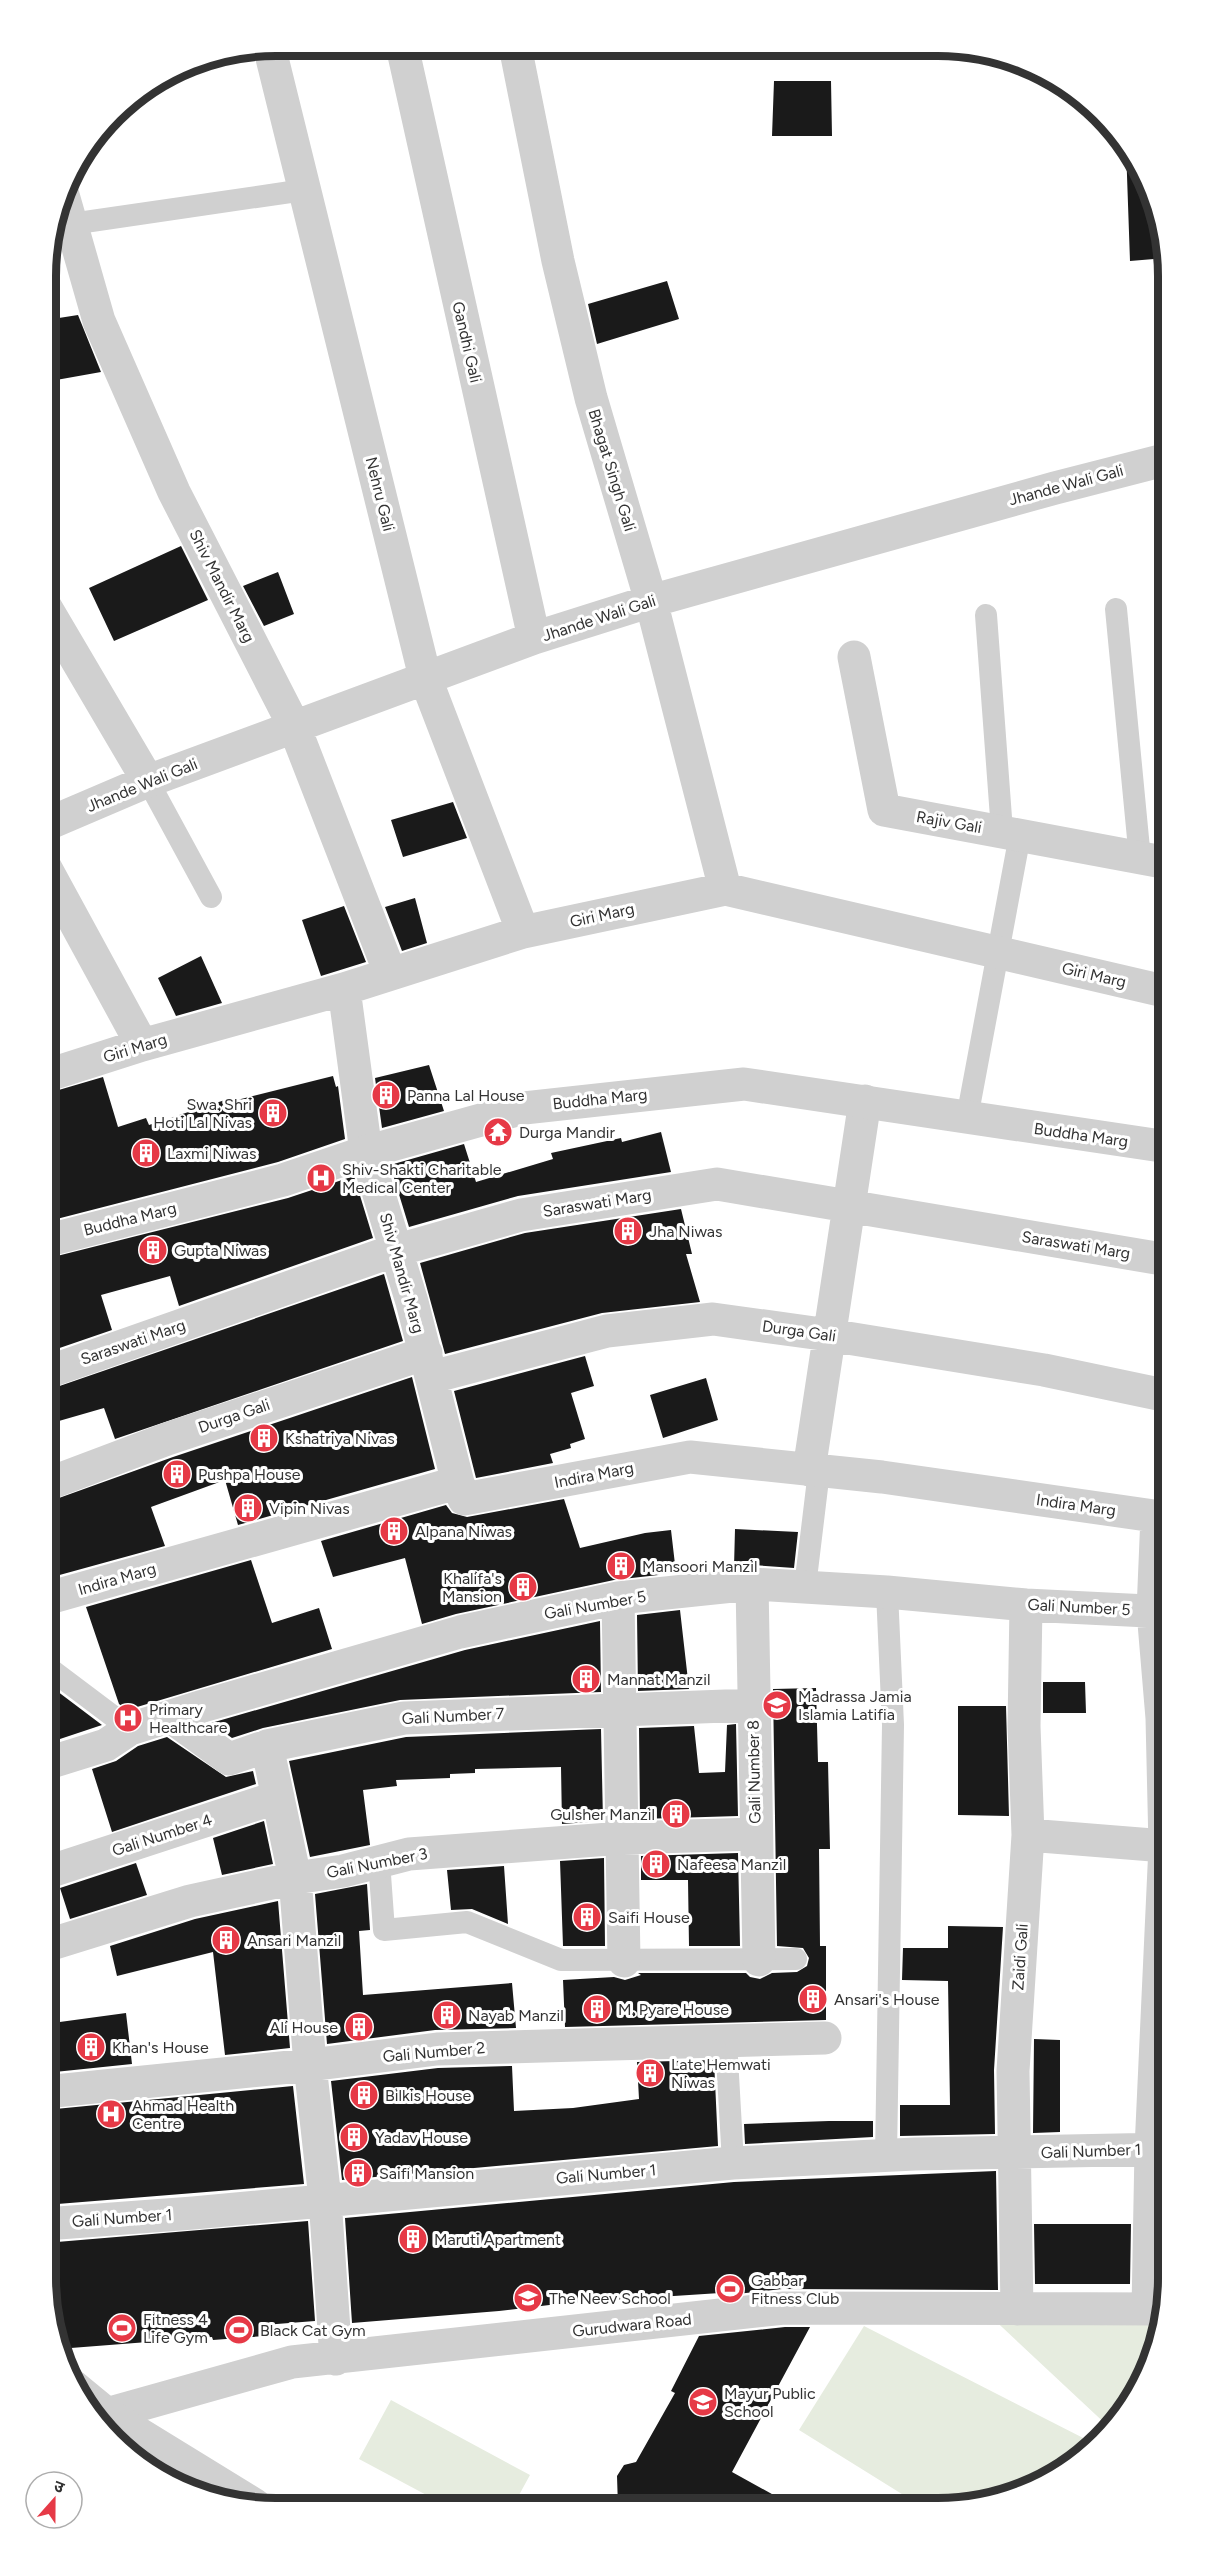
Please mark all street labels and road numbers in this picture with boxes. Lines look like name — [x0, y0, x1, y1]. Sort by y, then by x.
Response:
street label: Gandhi Gali — [448, 300, 486, 384]
street label: Bhagat Singh Gali — [584, 407, 640, 533]
street label: Nehru Gali — [362, 455, 398, 533]
street label: Jhande Wali Gali — [1007, 461, 1125, 509]
street label: Shiv Mandir Marg — [185, 526, 259, 646]
street label: Jhande Wali Gali — [540, 591, 658, 645]
street label: Jhande Wali Gali — [84, 754, 200, 816]
street label: Rajiv Gali — [915, 807, 983, 837]
street label: Giri Marg — [568, 899, 636, 931]
street label: Giri Marg — [1060, 958, 1128, 992]
street label: Giri Marg — [101, 1029, 169, 1067]
street label: Buddha Marg — [552, 1085, 648, 1113]
street label: Buddha Marg — [1033, 1119, 1129, 1151]
street label: Saraswati Marg — [541, 1185, 653, 1221]
street label: Buddha Marg — [82, 1198, 178, 1240]
street label: Shiv Mandir Marg — [376, 1211, 428, 1335]
street label: Saraswati Marg — [1020, 1227, 1132, 1263]
street label: Saraswati Marg — [78, 1315, 188, 1369]
street label: Durga Gali — [761, 1316, 837, 1346]
street label: Durga Gali — [196, 1395, 272, 1437]
street label: Indira Marg — [553, 1458, 635, 1492]
street label: Indira Marg — [1035, 1490, 1117, 1520]
street label: Indira Marg — [76, 1559, 158, 1599]
street label: Gali Number 5 — [543, 1587, 647, 1623]
street label: Gali Number 5 — [1027, 1595, 1131, 1619]
street label: Gali Number 7 — [401, 1704, 505, 1728]
street label: Gali Number 8 — [744, 1720, 764, 1824]
street label: Gali Number 4 — [110, 1810, 214, 1860]
street label: Gali Number 3 — [325, 1844, 429, 1882]
street label: Zaidi Gali — [1008, 1923, 1032, 1991]
street label: Gali Number 2 — [382, 2038, 486, 2066]
street label: Gali Number 1 — [1040, 2140, 1142, 2162]
street label: Gali Number 1 — [555, 2160, 657, 2188]
street label: Gali Number 1 — [71, 2205, 173, 2231]
street label: Gurudwara Road — [571, 2309, 693, 2341]

